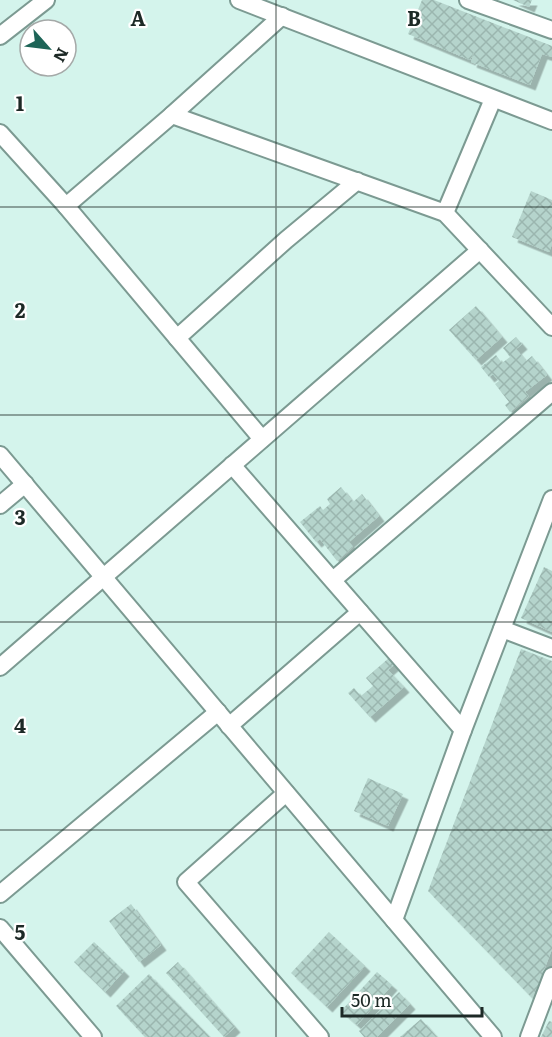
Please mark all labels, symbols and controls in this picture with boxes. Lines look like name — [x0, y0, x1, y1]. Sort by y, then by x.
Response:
text: A — [130, 2, 146, 32]
text: B — [407, 2, 421, 32]
north arrow — [18, 18, 78, 78]
text: N — [48, 44, 76, 67]
text: 1 — [16, 87, 24, 117]
text: 2 — [15, 294, 26, 324]
text: 3 — [14, 501, 26, 531]
text: 4 — [14, 709, 26, 739]
text: 5 — [15, 916, 26, 946]
scale bar — [342, 980, 482, 1018]
text: 50 m — [351, 986, 392, 1013]

